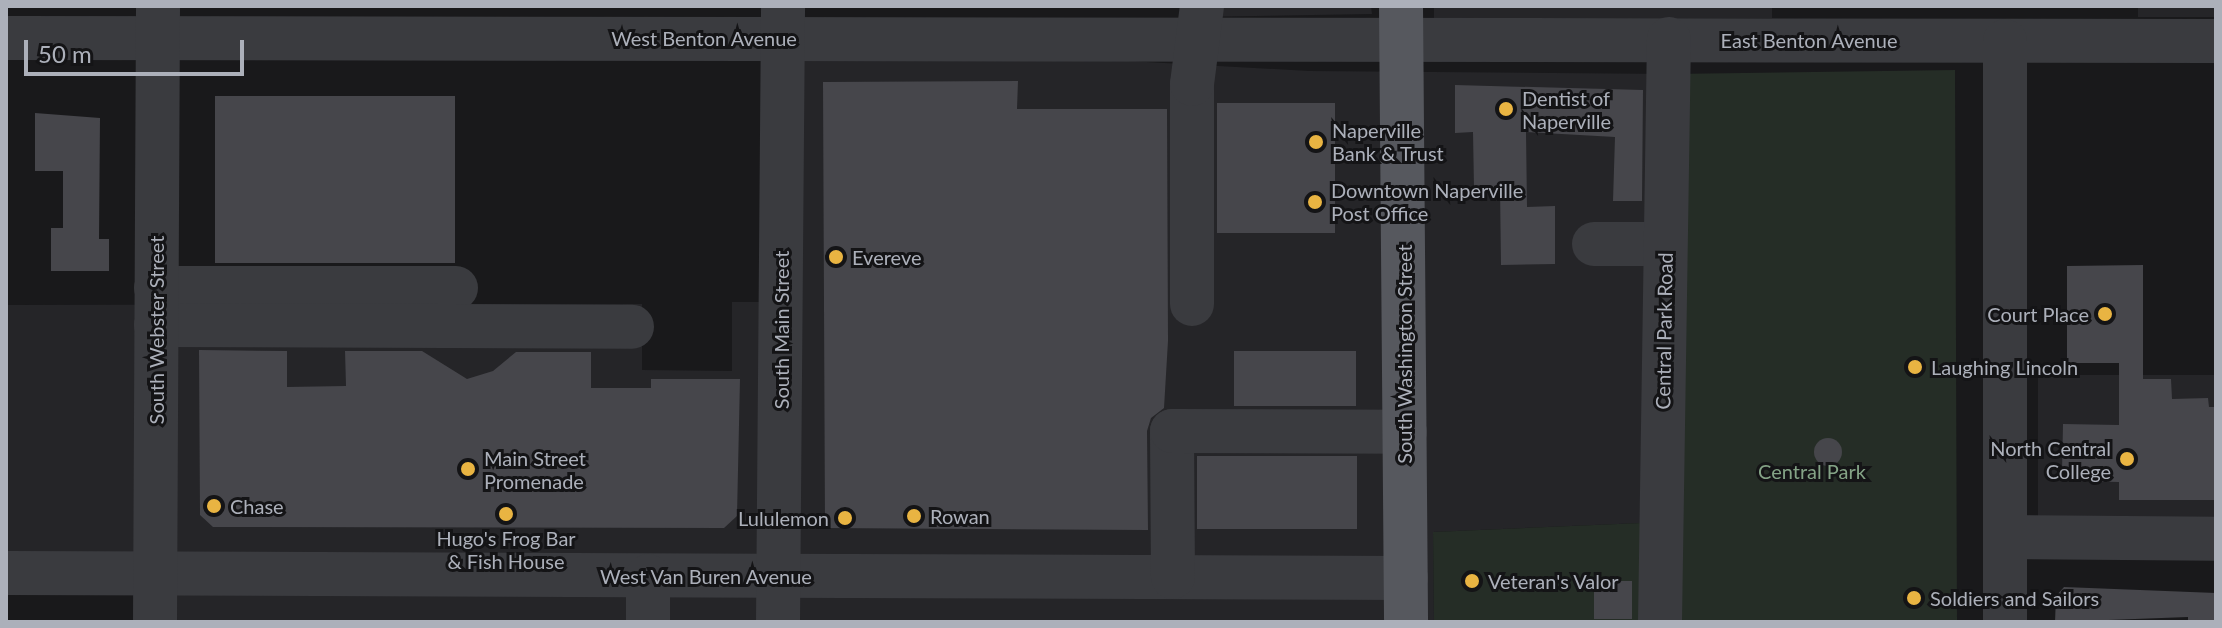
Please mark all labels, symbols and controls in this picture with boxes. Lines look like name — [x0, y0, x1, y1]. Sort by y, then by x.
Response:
scale bar — [28, 24, 248, 74]
street label: West Benton Avenue — [611, 26, 797, 50]
street label: East Benton Avenue — [1720, 28, 1898, 52]
text: 50 m — [38, 39, 92, 68]
place label: Dentist of Naperville — [1522, 86, 1611, 133]
marker: Dentist of Naperville — [1497, 100, 1515, 118]
place label: Naperville Bank & Trust — [1332, 118, 1444, 165]
marker: Naperville Bank & Trust — [1307, 133, 1325, 151]
place label: Downtown Naperville Post Office — [1331, 178, 1523, 225]
marker: Downtown Naperville Post Office — [1306, 193, 1324, 211]
street label: South Webster Street — [144, 235, 168, 425]
street label: South Washington Street — [1392, 244, 1416, 464]
place label: Evereve — [852, 245, 921, 269]
marker: Evereve — [827, 248, 845, 266]
street label: South Main Street — [769, 251, 793, 409]
street label: Central Park Road — [1651, 252, 1677, 410]
place label: Court Place — [1987, 302, 2089, 326]
marker: Court Place — [2096, 305, 2114, 323]
place label: Laughing Lincoln — [1931, 355, 2078, 379]
marker: Laughing Lincoln — [1906, 358, 1924, 376]
place label: North Central College — [1990, 436, 2111, 483]
place label: Main Street Promenade — [484, 446, 586, 493]
marker: North Central College — [2118, 450, 2136, 468]
park label: Central Park — [1758, 459, 1866, 483]
marker: Main Street Promenade — [459, 460, 477, 478]
place label: Chase — [230, 494, 284, 518]
marker: Chase — [205, 497, 223, 515]
place label: Rowan — [930, 504, 990, 528]
marker: Hugo's Frog Bar & Fish House — [497, 505, 515, 523]
place label: Lululemon — [738, 506, 829, 530]
marker: Rowan — [905, 507, 923, 525]
marker: Lululemon — [836, 509, 854, 527]
place label: Hugo's Frog Bar & Fish House — [436, 526, 576, 573]
street label: West Van Buren Avenue — [599, 564, 813, 588]
place label: Veteran's Valor — [1488, 569, 1619, 593]
marker: Veteran's Valor — [1463, 572, 1481, 590]
place label: Soldiers and Sailors — [1930, 586, 2099, 610]
marker: Soldiers and Sailors — [1905, 589, 1923, 607]

